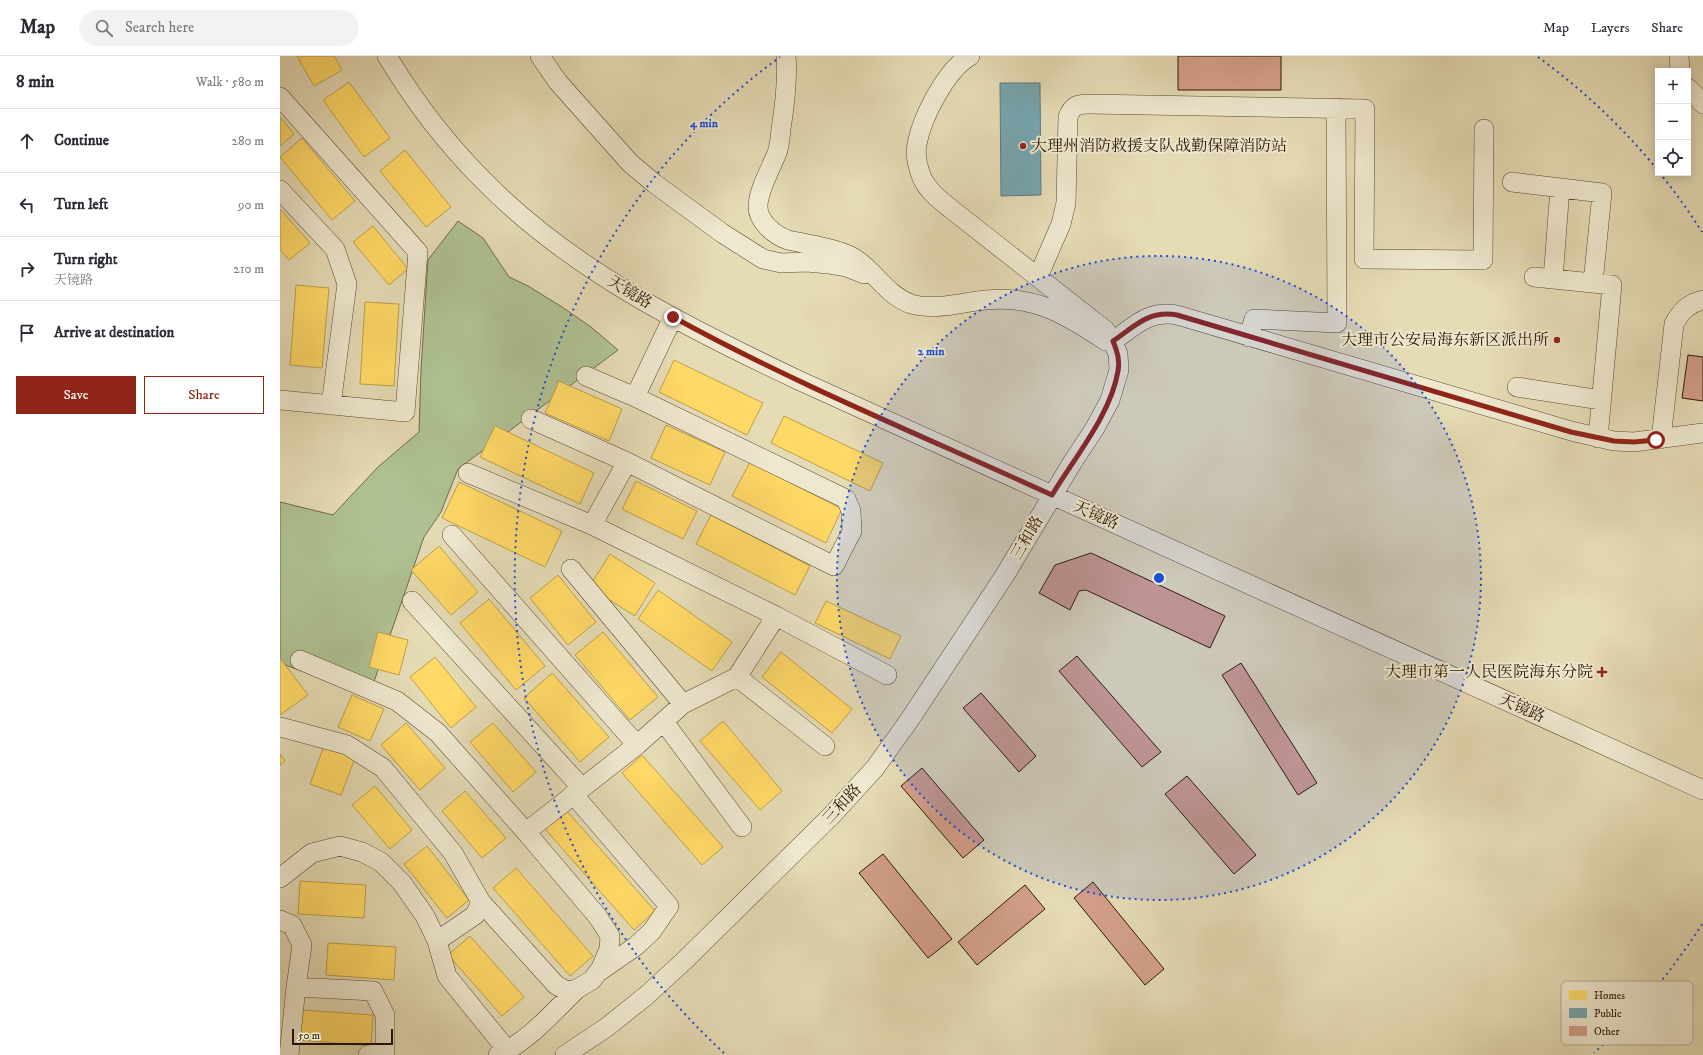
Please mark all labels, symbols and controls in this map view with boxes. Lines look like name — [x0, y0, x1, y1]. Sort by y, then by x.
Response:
search box — [79, 10, 359, 46]
text: Map — [20, 16, 55, 39]
icon: search — [93, 17, 115, 39]
text: Search here — [125, 18, 194, 37]
text: Map — [1543, 19, 1569, 37]
text: Layers — [1591, 19, 1629, 37]
text: Share — [1651, 19, 1683, 37]
map controls — [1655, 68, 1691, 176]
button: + — [1655, 68, 1691, 104]
text: 8 min — [16, 71, 54, 93]
text: Walk · 580 m — [196, 74, 264, 90]
button: − — [1655, 104, 1691, 140]
text: 4 min — [689, 116, 719, 131]
icon: ahead — [16, 130, 38, 152]
text: Continue — [54, 131, 109, 150]
text: 280 m — [232, 133, 264, 149]
place label: 大理州消防救援支队战勤保障消防站 — [1031, 136, 1287, 156]
button: locate — [1655, 140, 1691, 176]
marker: 大理州消防救援支队战勤保障消防站 — [1018, 141, 1028, 151]
icon: left — [16, 194, 38, 216]
text: Turn left — [54, 195, 108, 214]
text: 90 m — [238, 197, 264, 213]
text: Turn right — [54, 250, 117, 269]
icon: right — [16, 258, 38, 280]
text: 210 m — [233, 261, 264, 277]
street label: 天镜路 — [604, 271, 656, 313]
text: 天镜路 — [54, 272, 93, 288]
route end — [664, 308, 682, 326]
icon: arrive — [16, 322, 38, 344]
text: Arrive at destination — [54, 323, 174, 342]
place label: 大理市公安局海东新区派出所 — [1341, 330, 1549, 350]
marker: 大理市公安局海东新区派出所 — [1552, 335, 1562, 345]
text: 2 min — [918, 344, 945, 359]
button: Save — [16, 376, 136, 414]
button: Share — [144, 376, 264, 414]
route start — [1647, 431, 1665, 449]
street label: 天镜路 — [1070, 496, 1122, 534]
street label: 三和路 — [1006, 512, 1048, 564]
centre of rings — [1152, 571, 1166, 585]
place label: 大理市第一人民医院海东分院 — [1385, 662, 1593, 682]
marker: 大理市第一人民医院海东分院 — [1596, 666, 1608, 678]
street label: 天镜路 — [1496, 689, 1548, 727]
street label: 三和路 — [818, 780, 866, 828]
legend — [1561, 981, 1693, 1045]
text: Homes — [1594, 989, 1625, 1003]
text: Public — [1594, 1007, 1622, 1021]
text: Other — [1594, 1025, 1621, 1039]
scale bar — [292, 1027, 393, 1046]
text: 50 m — [298, 1029, 320, 1043]

